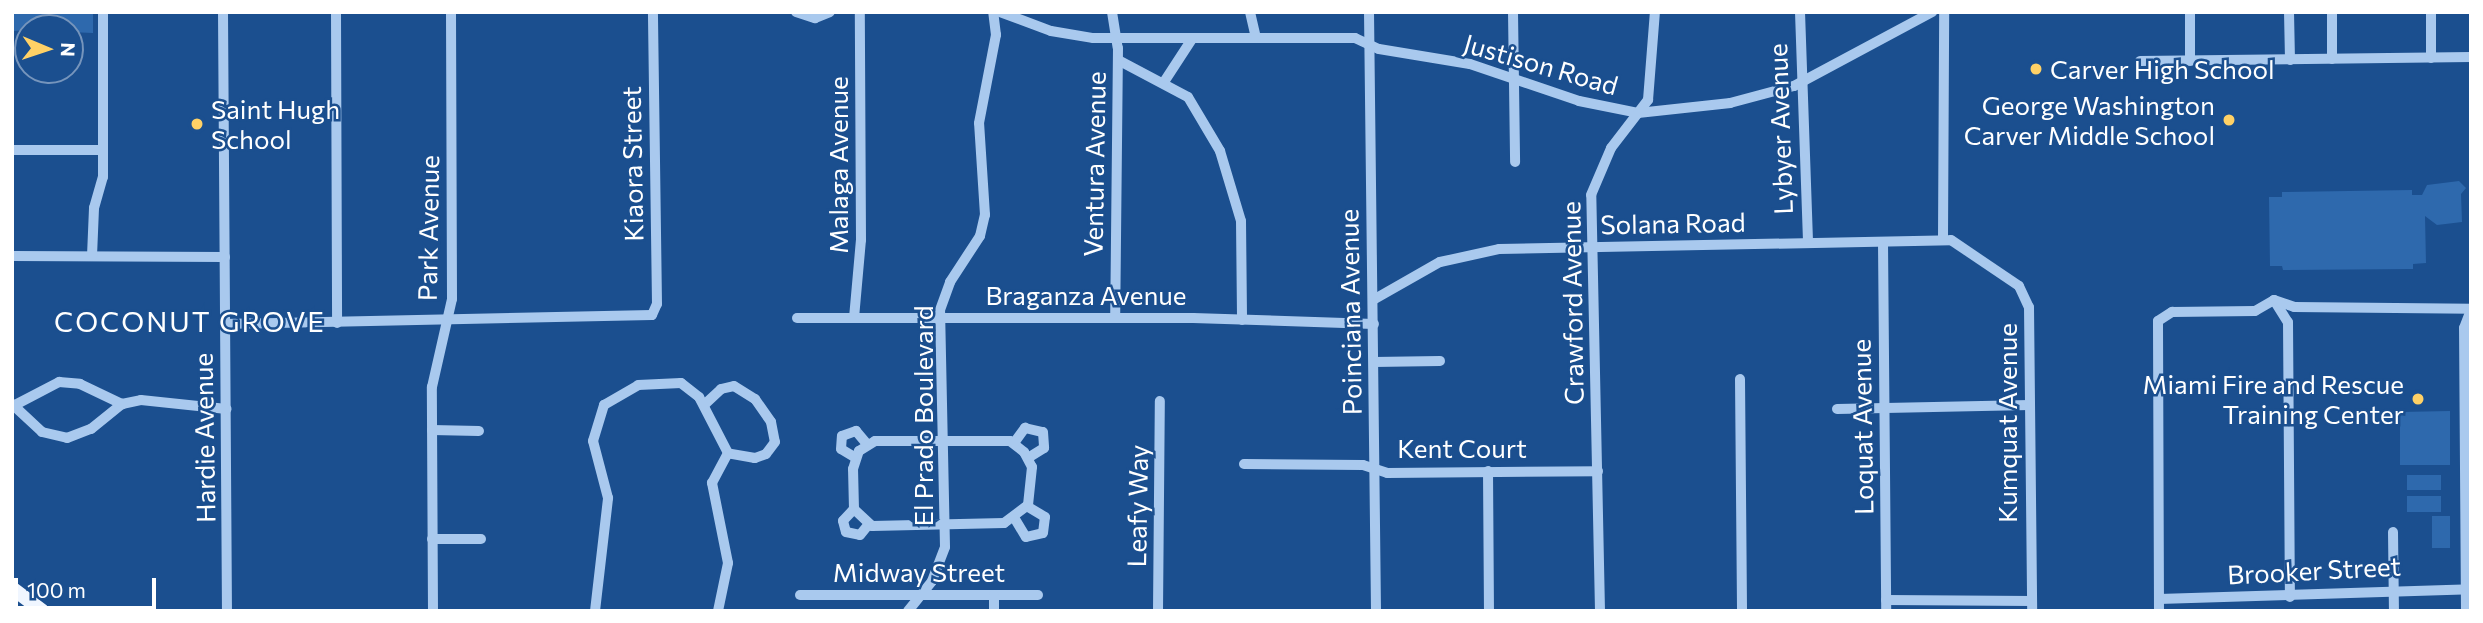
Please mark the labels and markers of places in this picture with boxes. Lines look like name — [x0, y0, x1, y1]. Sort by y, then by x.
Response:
place label: Carver High School — [2050, 53, 2275, 85]
marker: Carver High School — [2028, 61, 2044, 77]
place label: George Washington Carver Middle School — [1964, 89, 2215, 150]
place label: Saint Hugh School — [211, 93, 340, 154]
marker: George Washington Carver Middle School — [2221, 112, 2237, 128]
marker: Saint Hugh School — [189, 116, 205, 132]
place label: Miami Fire and Rescue Training Center — [2143, 368, 2404, 430]
marker: Miami Fire and Rescue Training Center — [2410, 391, 2426, 407]

